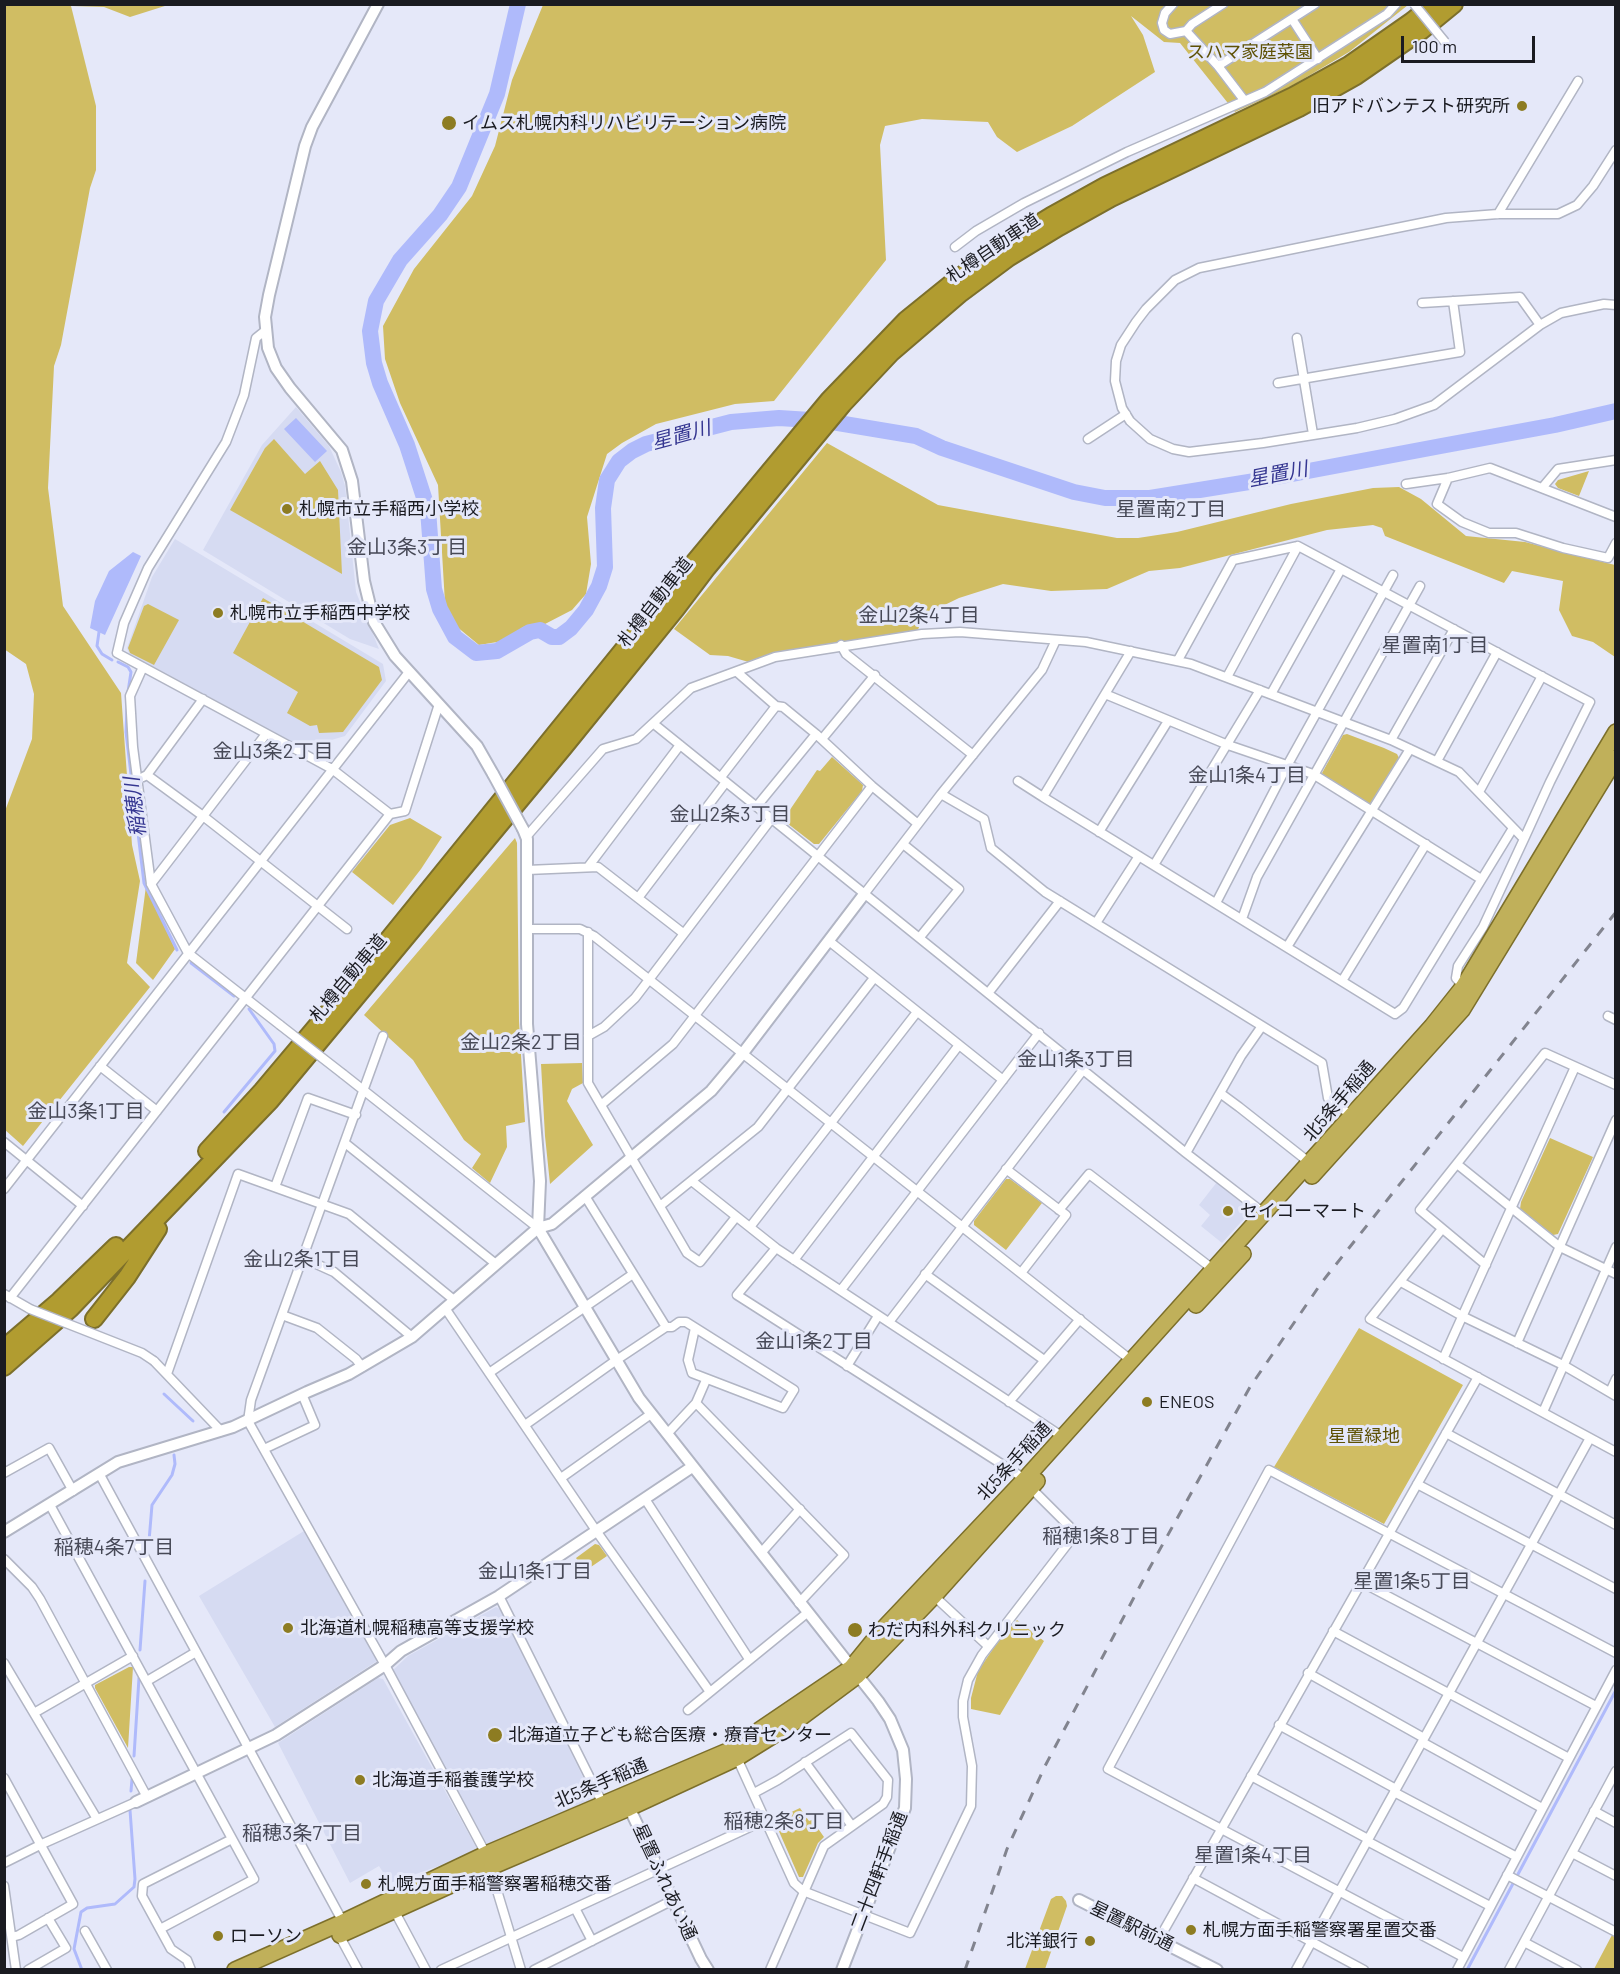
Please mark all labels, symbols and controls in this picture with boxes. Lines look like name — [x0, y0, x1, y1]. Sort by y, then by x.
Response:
scale bar — [1404, 24, 1538, 62]
text: 100 m — [1412, 35, 1457, 57]
park label: スハマ家庭菜園 — [1187, 41, 1313, 63]
place label: 旧アドバンテスト研究所 — [1312, 95, 1510, 117]
marker: 旧アドバンテスト研究所 — [1515, 99, 1529, 113]
place label: イムス札幌内科リハビリテーション病院 — [462, 112, 786, 134]
marker: イムス札幌内科リハビリテーション病院 — [440, 114, 458, 132]
street label: 札樽自動車道 — [942, 209, 1044, 287]
water label: 星置川 — [649, 416, 713, 454]
water label: 星置川 — [1246, 456, 1310, 492]
district label: 星置南2丁目 — [1116, 497, 1226, 521]
place label: 札幌市立手稲西小学校 — [299, 498, 479, 520]
marker: 札幌市立手稲西小学校 — [280, 502, 294, 516]
district label: 金山3条3丁目 — [347, 535, 467, 559]
street label: 札樽自動車道 — [613, 553, 697, 651]
place label: 札幌市立手稲西中学校 — [230, 602, 410, 624]
district label: 金山2条4丁目 — [858, 603, 980, 627]
marker: 札幌市立手稲西中学校 — [211, 606, 225, 620]
district label: 星置南1丁目 — [1382, 633, 1488, 657]
district label: 金山3条2丁目 — [212, 739, 334, 763]
district label: 金山1条4丁目 — [1188, 763, 1306, 787]
water label: 稲穂川 — [119, 776, 151, 838]
district label: 金山2条3丁目 — [669, 802, 791, 826]
street label: 札樽自動車道 — [305, 930, 391, 1026]
district label: 金山2条2丁目 — [460, 1030, 582, 1054]
district label: 金山1条3丁目 — [1017, 1047, 1135, 1071]
street label: 北5条手稲通 — [1298, 1056, 1380, 1146]
district label: 金山3条1丁目 — [27, 1099, 145, 1123]
place label: セイコーマート — [1240, 1200, 1366, 1222]
marker: セイコーマート — [1221, 1204, 1235, 1218]
district label: 金山2条1丁目 — [243, 1247, 361, 1271]
district label: 金山1条2丁目 — [755, 1329, 873, 1353]
place label: ENEOS — [1159, 1391, 1214, 1413]
marker: ENEOS — [1140, 1395, 1154, 1409]
street label: 北5条手稲通 — [972, 1417, 1056, 1505]
park label: 星置緑地 — [1328, 1425, 1400, 1447]
district label: 稲穂1条8丁目 — [1042, 1524, 1160, 1548]
district label: 稲穂4条7丁目 — [54, 1535, 174, 1559]
district label: 金山1条1丁目 — [478, 1559, 592, 1583]
district label: 星置1条5丁目 — [1353, 1569, 1471, 1593]
place label: 北海道札幌稲穂高等支援学校 — [300, 1617, 534, 1639]
place label: わだ内科外科クリニック — [868, 1619, 1066, 1641]
marker: 北海道札幌稲穂高等支援学校 — [281, 1621, 295, 1635]
marker: わだ内科外科クリニック — [846, 1621, 864, 1639]
place label: 北海道立子ども総合医療・療育センター — [508, 1724, 832, 1746]
marker: 北海道立子ども総合医療・療育センター — [486, 1726, 504, 1744]
street label: 北5条手稲通 — [551, 1754, 651, 1812]
place label: 北海道手稲養護学校 — [372, 1769, 534, 1791]
marker: 北海道手稲養護学校 — [353, 1773, 367, 1787]
street label: 二十四軒手稲通 — [846, 1808, 912, 1934]
district label: 稲穂2条8丁目 — [723, 1809, 845, 1833]
street label: 星置ふれあい通 — [629, 1820, 701, 1944]
district label: 稲穂3条7丁目 — [242, 1821, 362, 1845]
district label: 星置1条4丁目 — [1194, 1843, 1312, 1867]
place label: 札幌方面手稲警察署稲穂交番 — [378, 1873, 612, 1895]
marker: 札幌方面手稲警察署稲穂交番 — [359, 1877, 373, 1891]
street label: 星置駅前通 — [1087, 1897, 1177, 1955]
place label: 札幌方面手稲警察署星置交番 — [1203, 1919, 1437, 1941]
marker: 札幌方面手稲警察署星置交番 — [1184, 1923, 1198, 1937]
place label: ローソン — [230, 1925, 302, 1947]
marker: ローソン — [211, 1929, 225, 1943]
place label: 北洋銀行 — [1006, 1930, 1078, 1952]
marker: 北洋銀行 — [1083, 1934, 1097, 1948]

